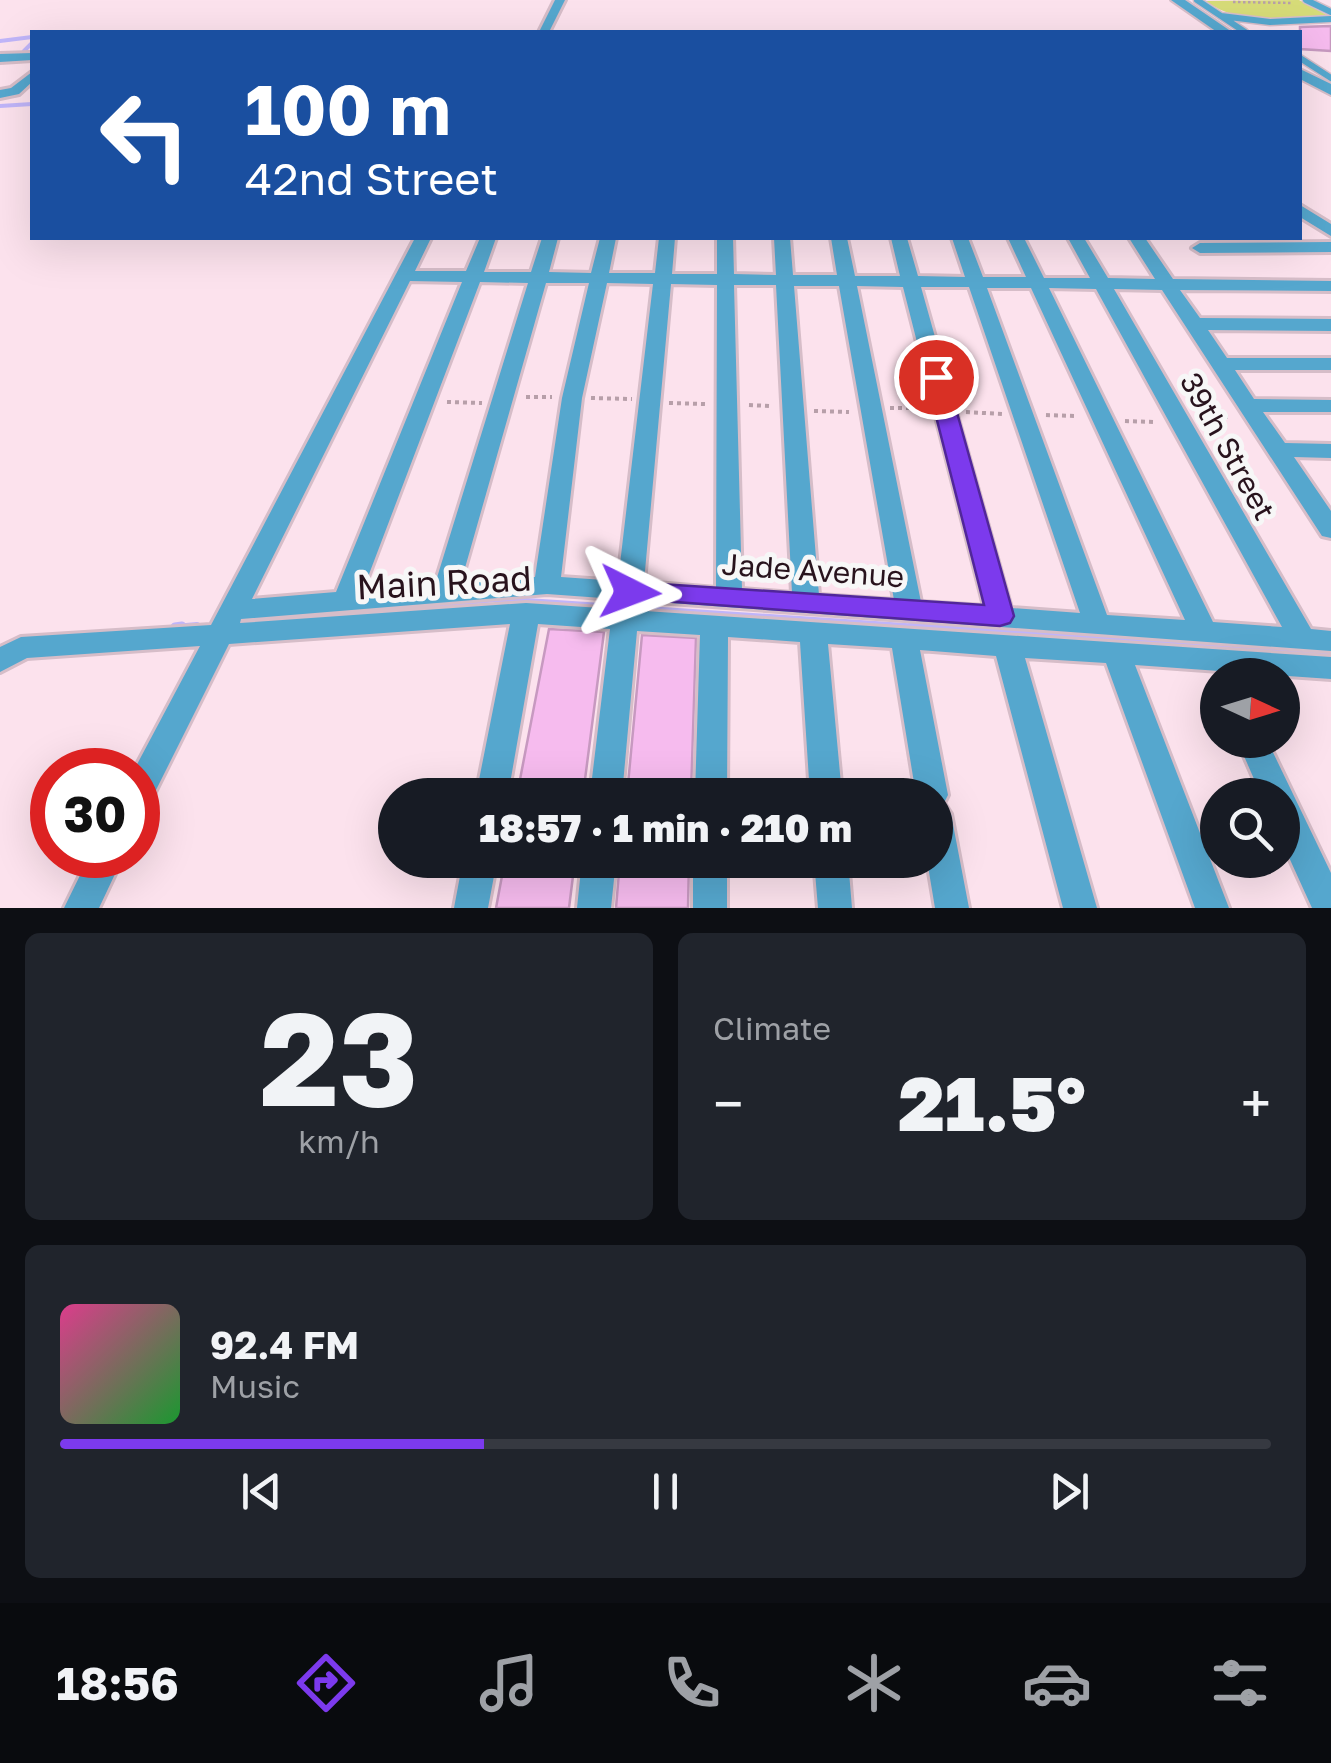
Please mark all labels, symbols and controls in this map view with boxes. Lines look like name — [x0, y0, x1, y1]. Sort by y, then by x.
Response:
text: 100 m — [245, 66, 451, 150]
icon: left — [80, 70, 210, 200]
text: 42nd Street — [245, 151, 498, 205]
pin — [894, 335, 979, 420]
icon: arrive — [909, 350, 964, 405]
street label: 39th Street — [1173, 366, 1283, 526]
position arrow — [578, 540, 682, 644]
street label: Jade Avenue — [721, 546, 905, 594]
street label: Main Road — [355, 556, 533, 608]
north arrow — [1200, 658, 1300, 758]
map controls — [1200, 658, 1300, 878]
speed limit sign: 30 — [30, 748, 160, 878]
button: search — [1200, 778, 1300, 878]
text: 18:57 · 1 min · 210 m — [479, 805, 852, 850]
text: 23 — [260, 979, 418, 1135]
text: Climate — [713, 1009, 831, 1047]
text: 21.5° — [898, 1057, 1086, 1148]
text: − — [713, 1070, 743, 1136]
text: + — [1241, 1070, 1271, 1136]
text: km/h — [298, 1122, 380, 1160]
text: 92.4 FM — [210, 1322, 359, 1367]
text: Music — [210, 1367, 300, 1405]
icon: previous — [234, 1464, 289, 1519]
icon: pause — [638, 1464, 693, 1519]
icon: next — [1042, 1464, 1097, 1519]
icon: directions — [291, 1648, 361, 1718]
icon: music — [474, 1648, 544, 1718]
icon: phone — [657, 1648, 727, 1718]
icon: climate — [839, 1648, 909, 1718]
icon: car — [1022, 1648, 1092, 1718]
icon: filters — [1205, 1648, 1275, 1718]
text: 18:56 — [56, 1656, 179, 1710]

